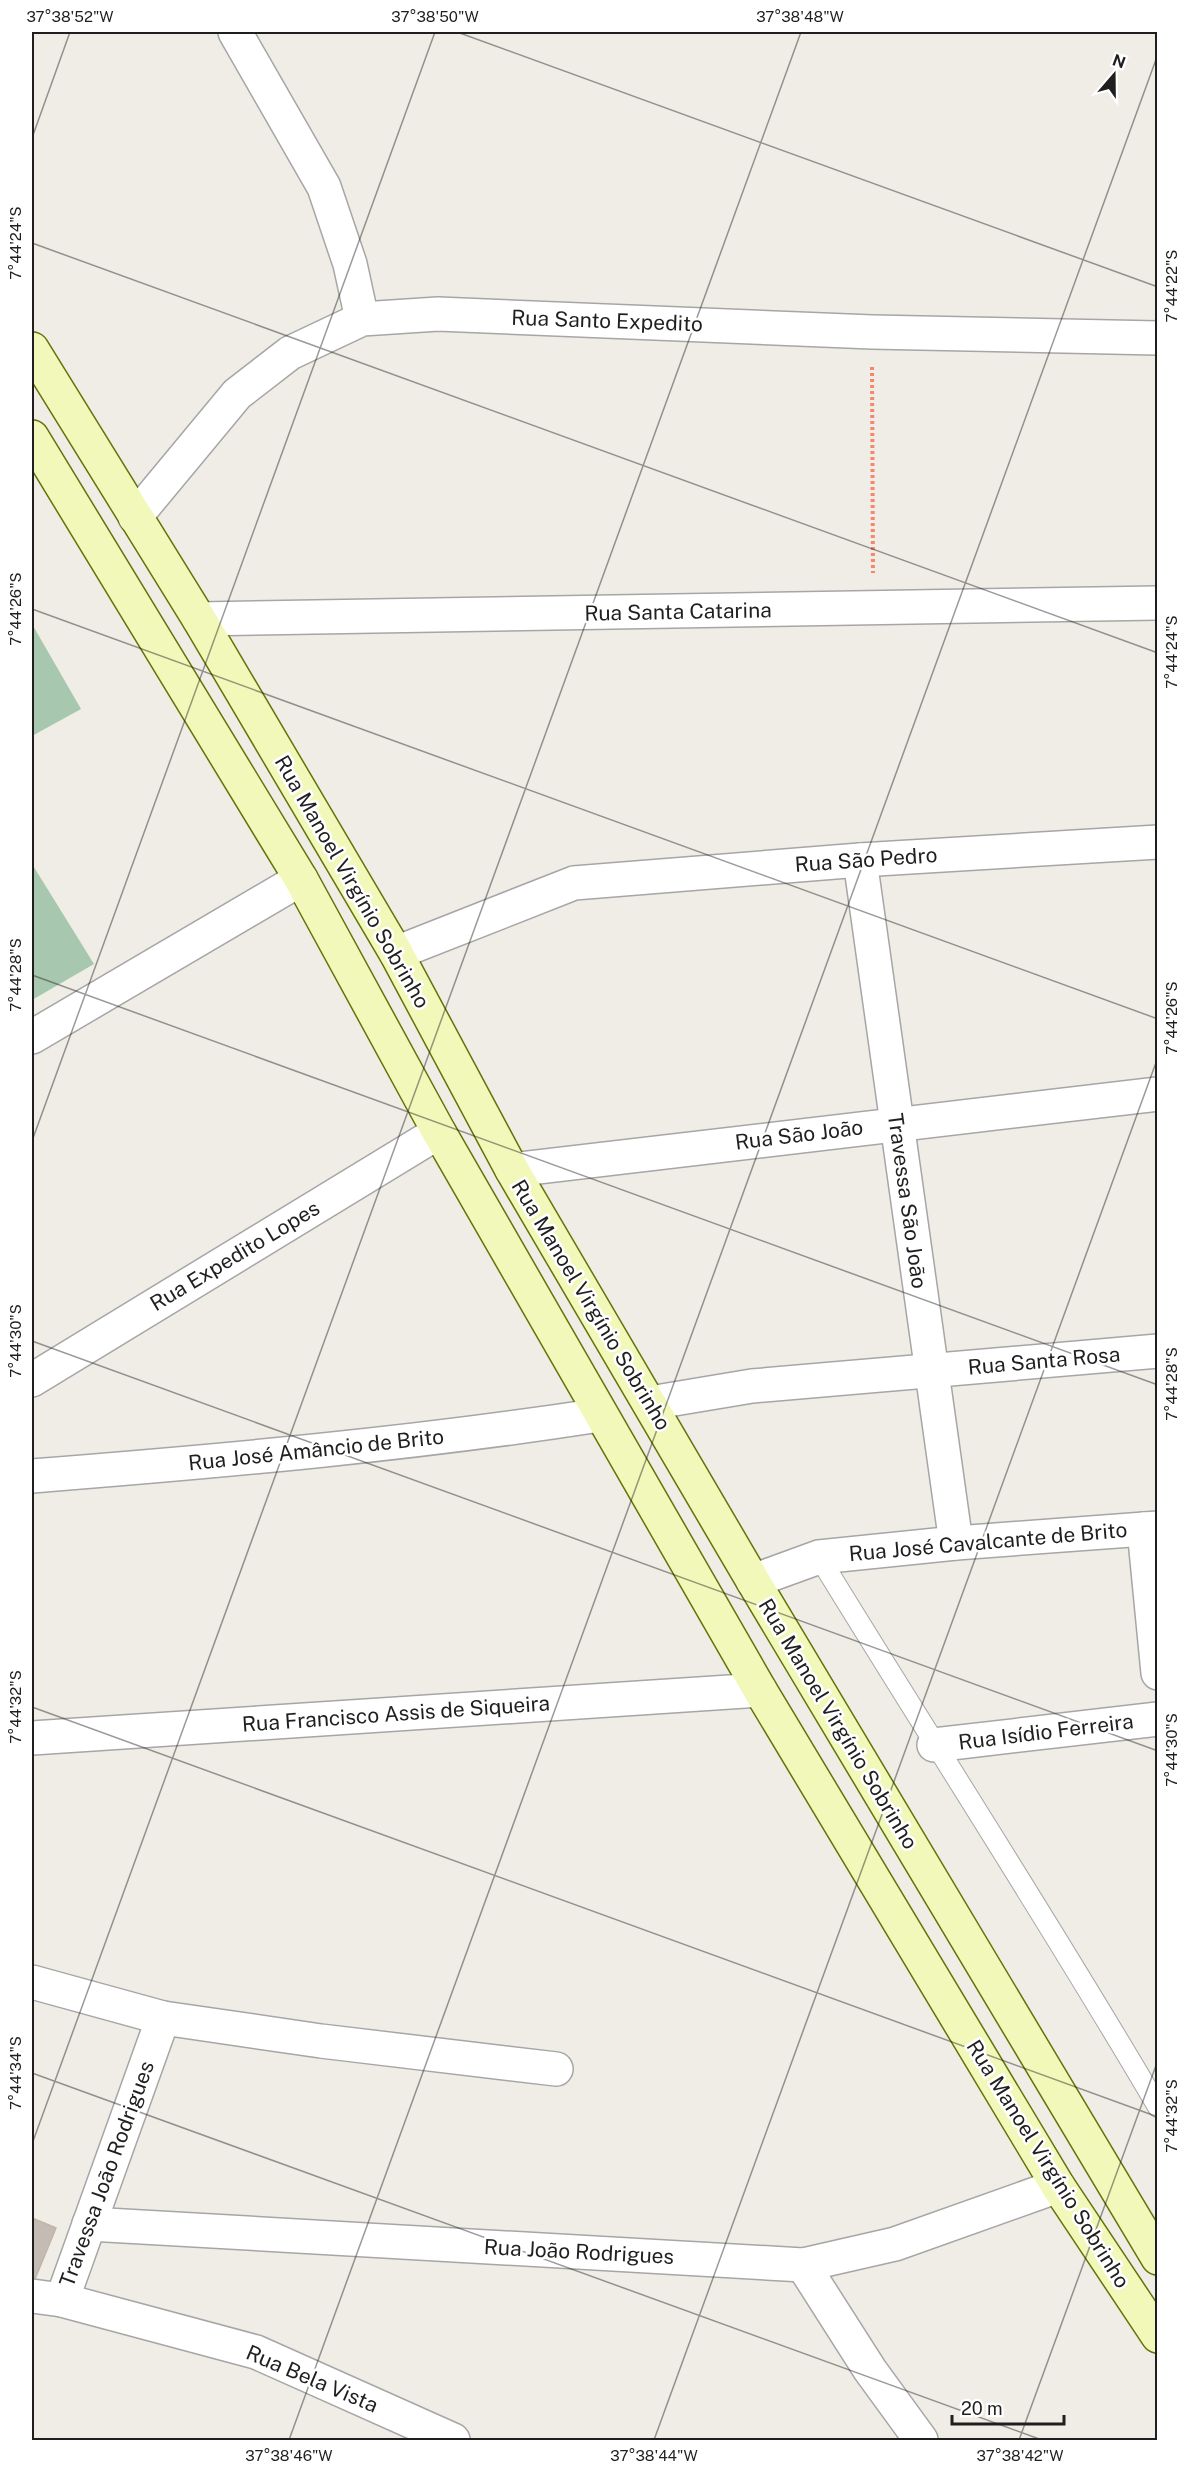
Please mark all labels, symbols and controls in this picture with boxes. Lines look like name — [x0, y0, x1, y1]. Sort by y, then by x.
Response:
text: 37°38'52"W — [26, 8, 114, 25]
text: 37°38'50"W — [391, 8, 479, 25]
text: 37°38'48"W — [756, 8, 844, 25]
north arrow — [1084, 45, 1144, 105]
text: N — [1110, 50, 1128, 72]
text: 7°44'24"S — [7, 206, 24, 280]
text: 7°44'22"S — [1163, 250, 1180, 322]
street label: Rua Santo Expedito — [511, 305, 703, 336]
text: 7°44'26"S — [7, 572, 24, 646]
street label: Rua Santa Catarina — [584, 597, 772, 626]
text: 7°44'24"S — [1163, 615, 1180, 689]
street label: Rua Manoel Virgínio Sobrinho — [270, 751, 435, 1013]
street label: Rua São Pedro — [794, 842, 938, 877]
text: 7°44'28"S — [7, 938, 24, 1012]
text: 7°44'26"S — [1163, 981, 1180, 1055]
street label: Travessa São João — [883, 1112, 932, 1290]
street label: Rua São João — [734, 1114, 864, 1155]
street label: Rua Manoel Virgínio Sobrinho — [507, 1175, 676, 1435]
street label: Rua Expedito Lopes — [146, 1195, 324, 1316]
text: 7°44'30"S — [7, 1304, 24, 1378]
street label: Rua Santa Rosa — [967, 1341, 1121, 1380]
text: 7°44'28"S — [1163, 1347, 1180, 1421]
street label: Rua José Amâncio de Brito — [187, 1424, 445, 1475]
street label: Rua José Cavalcante de Brito — [848, 1517, 1128, 1566]
street label: Rua Manoel Virgínio Sobrinho — [754, 1594, 923, 1854]
text: 7°44'32"S — [7, 1670, 24, 1744]
street label: Rua Francisco Assis de Siqueira — [241, 1690, 551, 1737]
street label: Rua Isídio Ferreira — [957, 1708, 1135, 1755]
text: 7°44'30"S — [1163, 1713, 1180, 1787]
street label: Rua Manoel Virgínio Sobrinho — [962, 2035, 1135, 2292]
text: 7°44'34"S — [7, 2036, 24, 2110]
street label: Travessa João Rodrigues — [54, 2057, 159, 2290]
text: 7°44'32"S — [1163, 2079, 1180, 2153]
street label: Rua João Rodrigues — [483, 2234, 675, 2269]
street label: Rua Bela Vista — [242, 2340, 382, 2418]
scale bar — [952, 2388, 1064, 2426]
text: 20 m — [961, 2398, 1003, 2419]
text: 37°38'46"W — [245, 2447, 333, 2464]
text: 37°38'44"W — [610, 2447, 698, 2464]
text: 37°38'42"W — [977, 2447, 1063, 2464]

